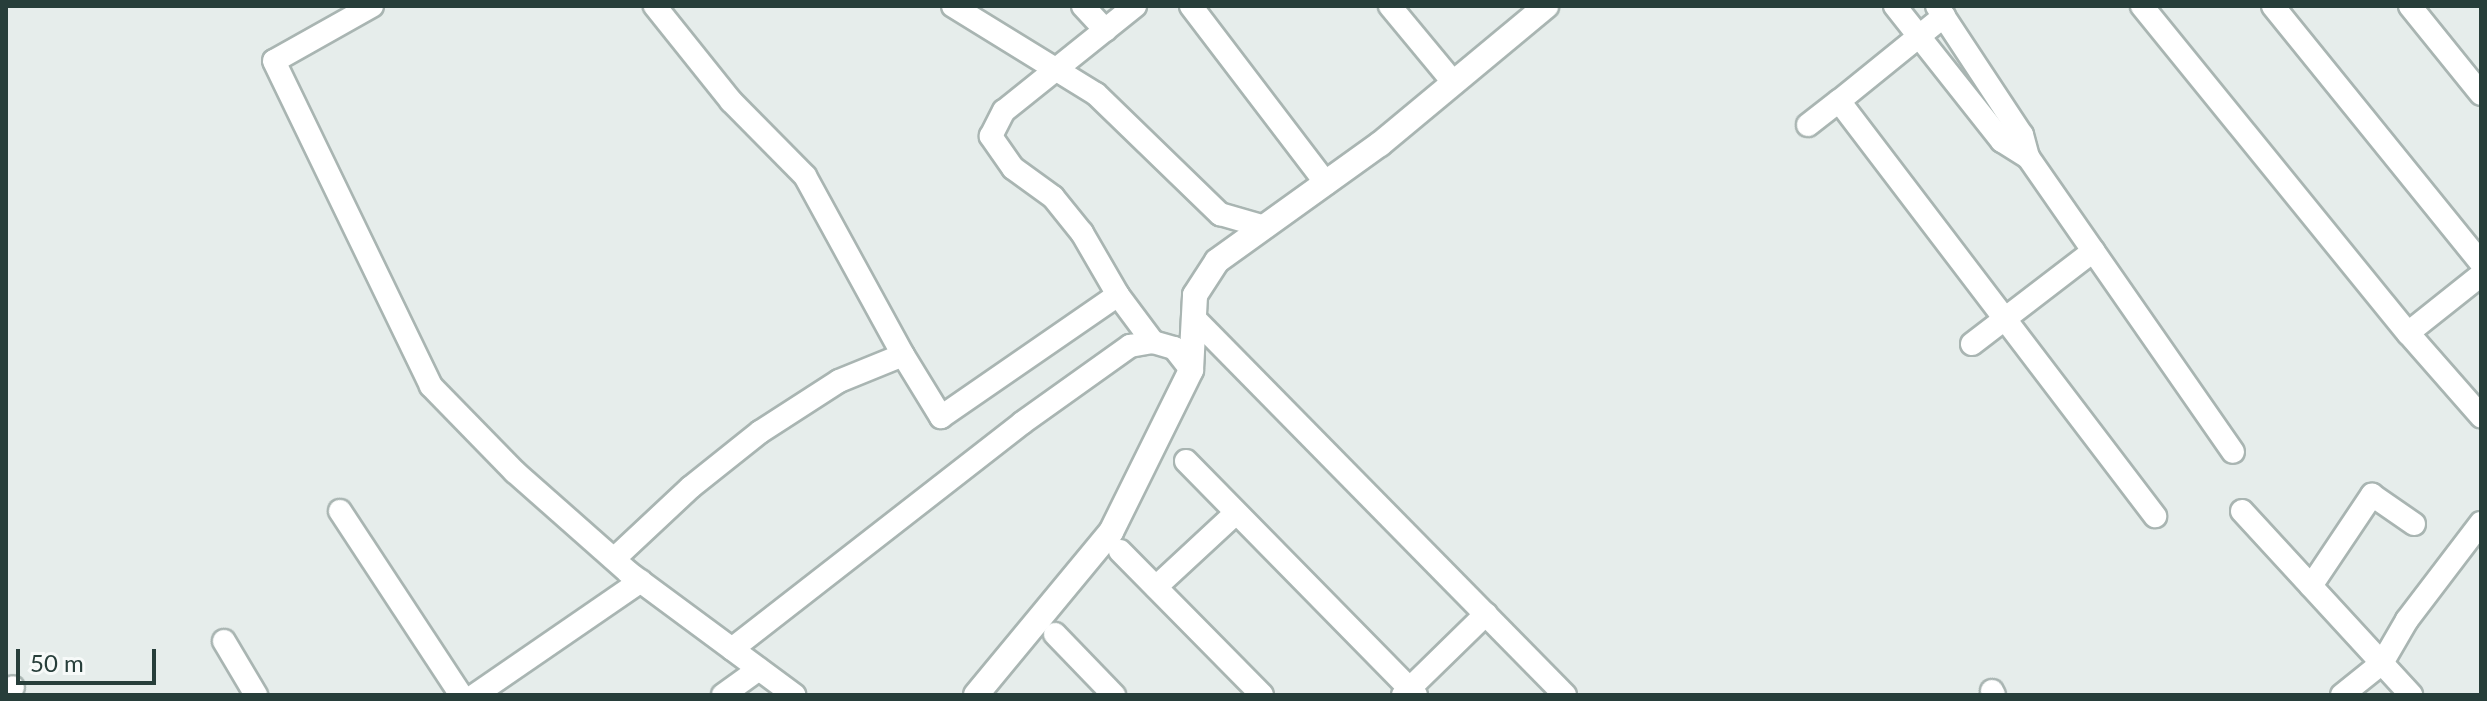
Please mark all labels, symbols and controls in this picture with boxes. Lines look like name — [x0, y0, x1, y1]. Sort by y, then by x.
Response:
scale bar — [20, 633, 160, 683]
text: 50 m — [30, 648, 84, 677]

